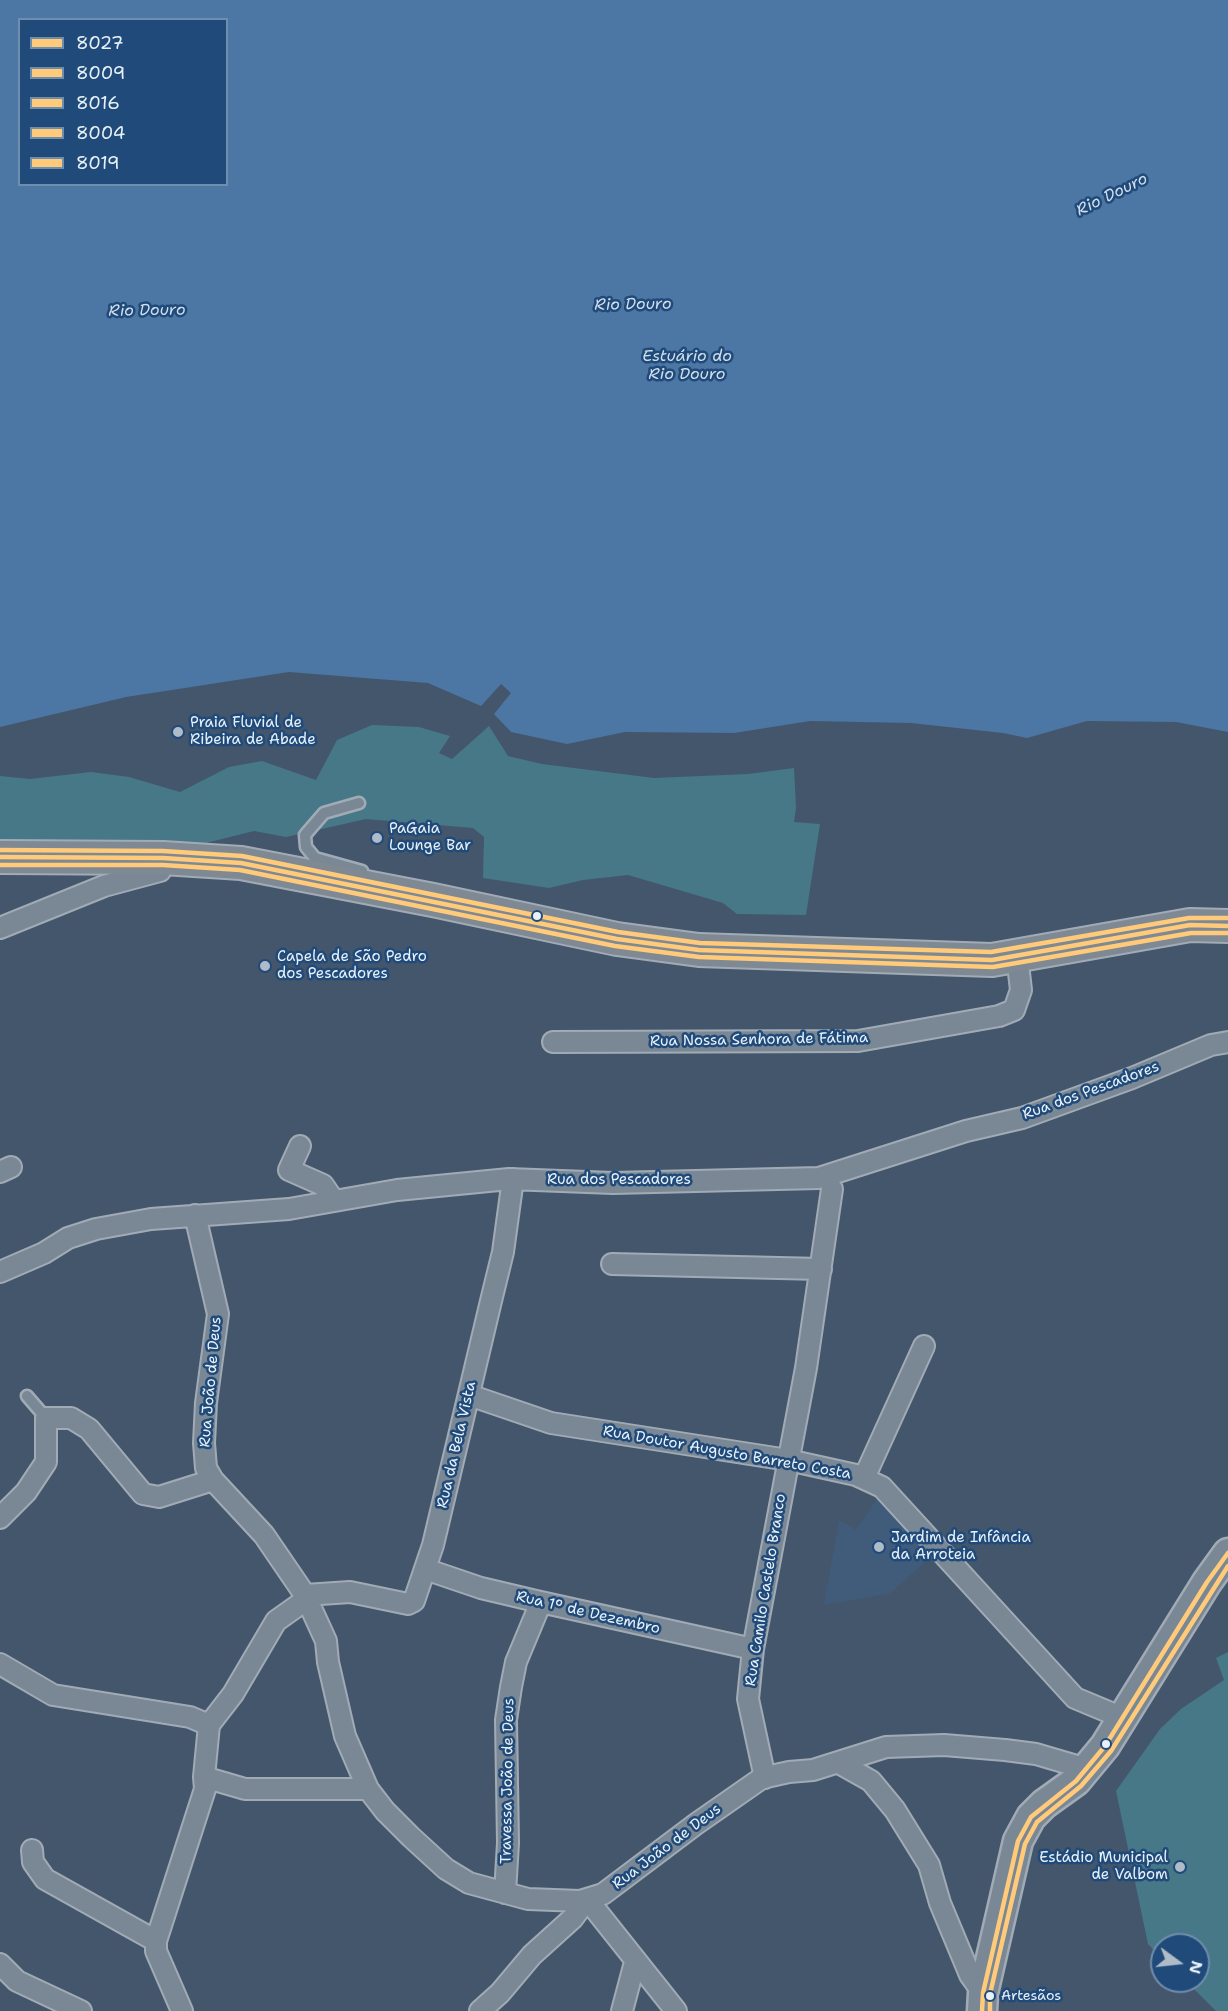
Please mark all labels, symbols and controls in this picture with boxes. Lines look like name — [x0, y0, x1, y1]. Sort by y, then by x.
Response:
legend — [18, 18, 228, 186]
text: 8027 — [76, 31, 124, 55]
text: 8009 — [76, 61, 125, 85]
text: 8016 — [76, 91, 120, 115]
text: 8004 — [76, 121, 125, 145]
text: 8019 — [76, 151, 120, 175]
water label: Rio Douro — [1073, 169, 1151, 221]
water label: Rio Douro — [594, 295, 672, 315]
water label: Rio Douro — [108, 301, 186, 321]
water label: Estuário do Rio Douro — [642, 347, 732, 385]
place label: Praia Fluvial de Ribeira de Abade — [190, 714, 316, 749]
marker: Praia Fluvial de Ribeira de Abade — [171, 725, 185, 739]
place label: PaGaia Lounge Bar — [389, 820, 471, 855]
marker: PaGaia Lounge Bar — [370, 831, 384, 845]
unlabelled marker — [531, 910, 543, 922]
place label: Capela de São Pedro dos Pescadores — [277, 948, 427, 983]
marker: Capela de São Pedro dos Pescadores — [258, 959, 272, 973]
street label: Rua Nossa Senhora de Fátima — [650, 1029, 868, 1051]
street label: Rua dos Pescadores — [1020, 1058, 1162, 1124]
street label: Rua dos Pescadores — [547, 1171, 691, 1189]
street label: Rua João de Deus — [196, 1316, 226, 1448]
street label: Rua da Bela Vista — [434, 1380, 480, 1510]
street label: Rua Doutor Augusto Barreto Costa — [602, 1422, 852, 1484]
street label: Rua Camilo Castelo Branco — [742, 1492, 790, 1688]
place label: Jardim de Infância da Arroteia — [891, 1529, 1031, 1564]
marker: Jardim de Infância da Arroteia — [872, 1540, 886, 1554]
street label: Rua 1º de Dezembro — [514, 1588, 662, 1638]
street label: Travessa João de Deus — [498, 1698, 518, 1864]
unlabelled marker — [1100, 1738, 1112, 1750]
street label: Rua João de Deus — [609, 1800, 725, 1894]
place label: Estádio Municipal de Valbom — [1039, 1849, 1168, 1884]
marker: Estádio Municipal de Valbom — [1173, 1860, 1187, 1874]
north arrow — [1150, 1933, 1210, 1993]
text: N — [1184, 1958, 1208, 1976]
place label: Artesãos — [1001, 1988, 1061, 2004]
marker: Artesãos — [984, 1990, 996, 2002]

